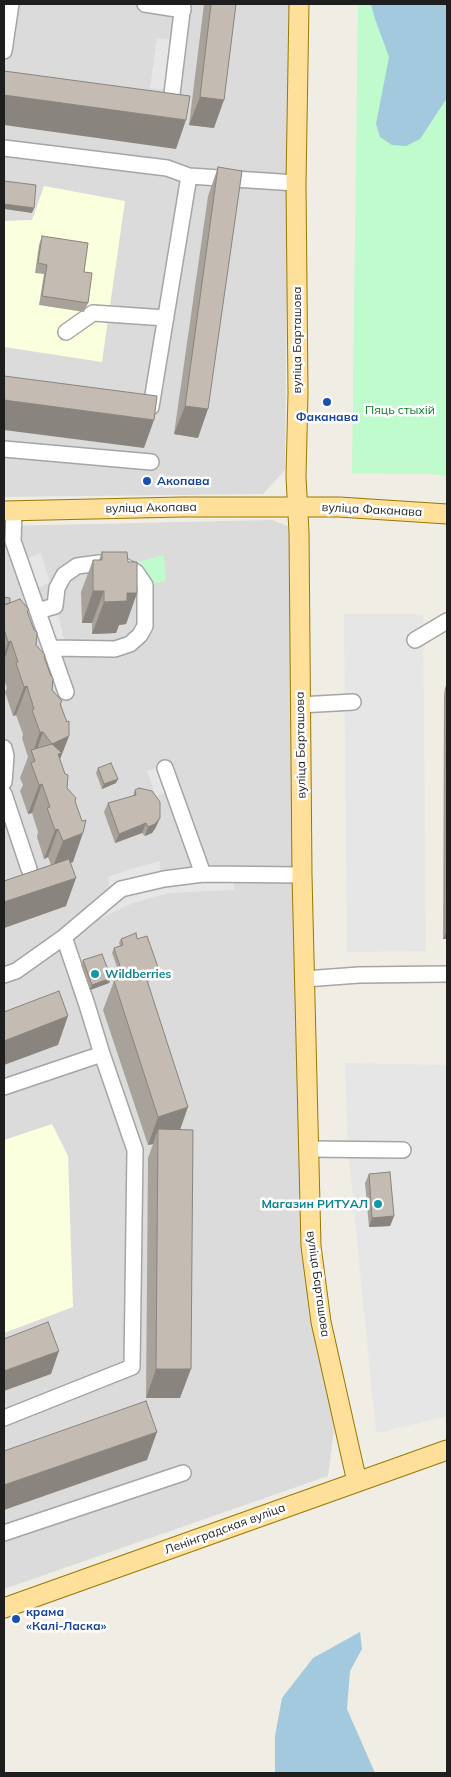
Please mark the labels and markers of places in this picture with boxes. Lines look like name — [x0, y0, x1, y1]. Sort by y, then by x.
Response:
marker: Факанава — [321, 396, 333, 408]
place label: Факанава — [296, 410, 358, 424]
place label: Акопава — [157, 474, 210, 488]
marker: Акопава — [141, 475, 153, 487]
place label: Wildberries — [105, 967, 171, 981]
marker: Wildberries — [89, 968, 101, 980]
place label: Магазин РИТУАЛ — [261, 1197, 368, 1211]
marker: Магазин РИТУАЛ — [372, 1198, 384, 1210]
place label: крама «Калі-Ласка» — [26, 1605, 107, 1633]
marker: крама «Калі-Ласка» — [10, 1613, 22, 1625]

